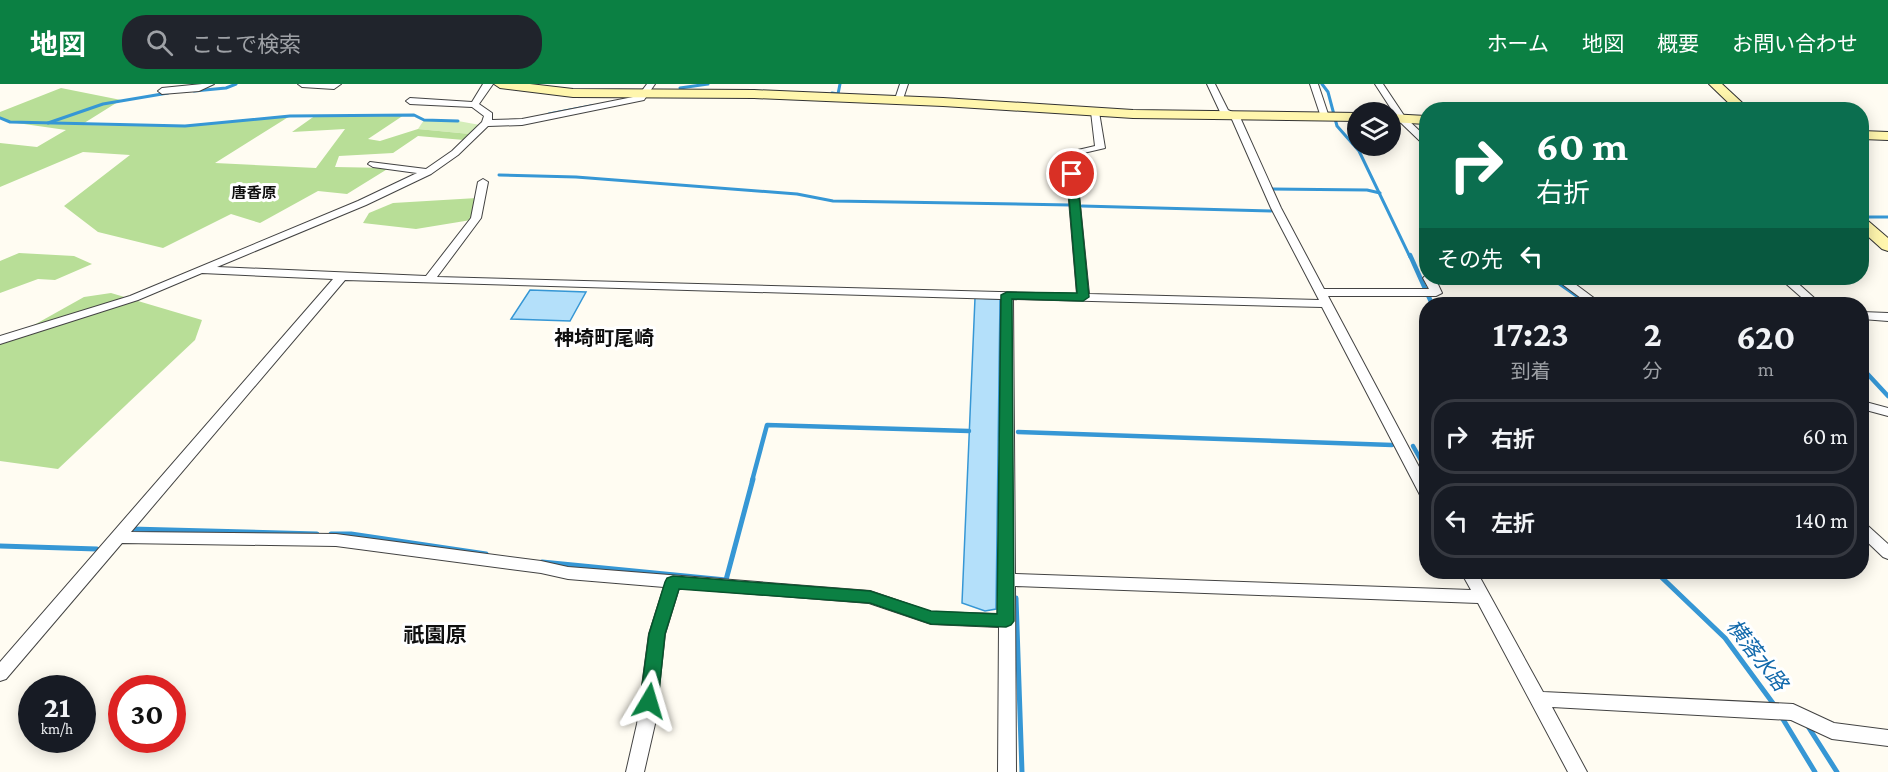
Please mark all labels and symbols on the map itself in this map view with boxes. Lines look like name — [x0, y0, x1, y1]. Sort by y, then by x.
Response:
pin — [1046, 148, 1097, 199]
district label: 唐香原 — [231, 185, 277, 201]
district label: 神埼町尾崎 — [554, 327, 654, 349]
water label: 横落水路 — [1722, 615, 1794, 697]
district label: 祇園原 — [404, 623, 467, 647]
position arrow — [617, 669, 681, 733]
speed limit sign: 30 — [108, 675, 186, 753]

